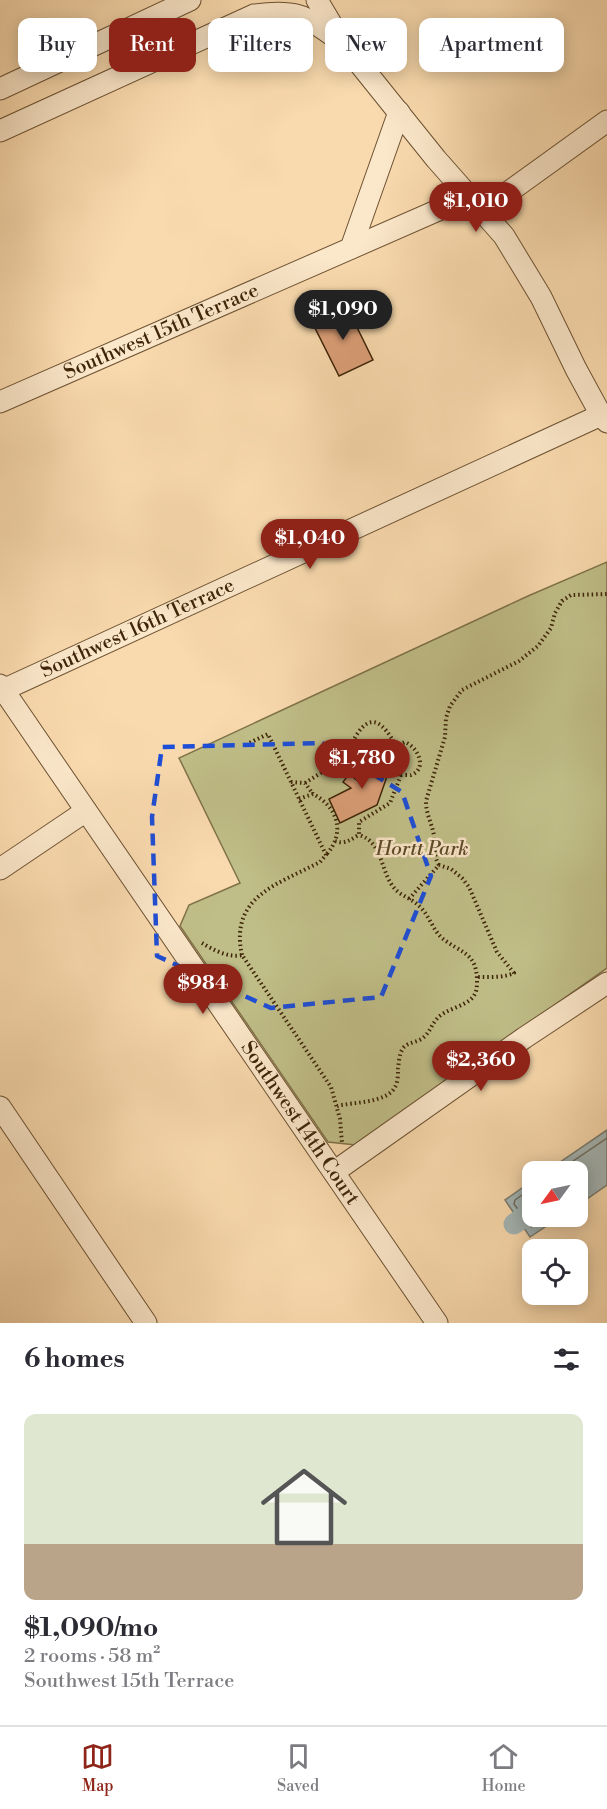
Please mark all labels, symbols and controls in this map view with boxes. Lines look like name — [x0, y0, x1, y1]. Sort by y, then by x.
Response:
chip: Buy — [18, 18, 97, 72]
chip: Rent — [109, 18, 196, 72]
chip: Filters — [208, 18, 313, 72]
chip: New — [325, 18, 407, 72]
chip: Apartment — [419, 18, 564, 72]
pin: $1,010 — [427, 182, 525, 233]
text: $1,010 — [443, 189, 509, 214]
street label: Southwest 15th Terrace — [60, 278, 263, 385]
pin: $1,090 — [294, 290, 392, 341]
text: $1,090 — [308, 297, 378, 322]
pin: $1,040 — [261, 519, 359, 570]
text: $1,040 — [275, 526, 345, 551]
street label: Southwest 16th Terrace — [36, 573, 239, 684]
pin: $1,780 — [313, 739, 411, 790]
text: $1,780 — [329, 746, 395, 771]
park label: Hortt Park — [375, 837, 468, 862]
pin: $984 — [167, 964, 239, 1015]
text: $984 — [178, 971, 228, 996]
street label: Southwest 14th Court — [235, 1036, 365, 1210]
pin: $2,360 — [432, 1041, 530, 1092]
text: $2,360 — [446, 1048, 516, 1073]
north arrow — [522, 1161, 588, 1227]
map controls — [522, 1161, 588, 1305]
button: locate — [522, 1239, 588, 1305]
text: 6 homes — [24, 1343, 125, 1375]
icon: filters — [550, 1343, 583, 1376]
icon: home — [250, 1453, 358, 1561]
text: $1,090/mo — [24, 1612, 158, 1644]
text: 2 rooms · 58 m² — [24, 1644, 160, 1669]
text: Southwest 15th Terrace — [24, 1669, 234, 1694]
tab: Map — [81, 1740, 114, 1796]
tab: Saved — [277, 1740, 319, 1796]
tab: Home — [482, 1740, 526, 1796]

